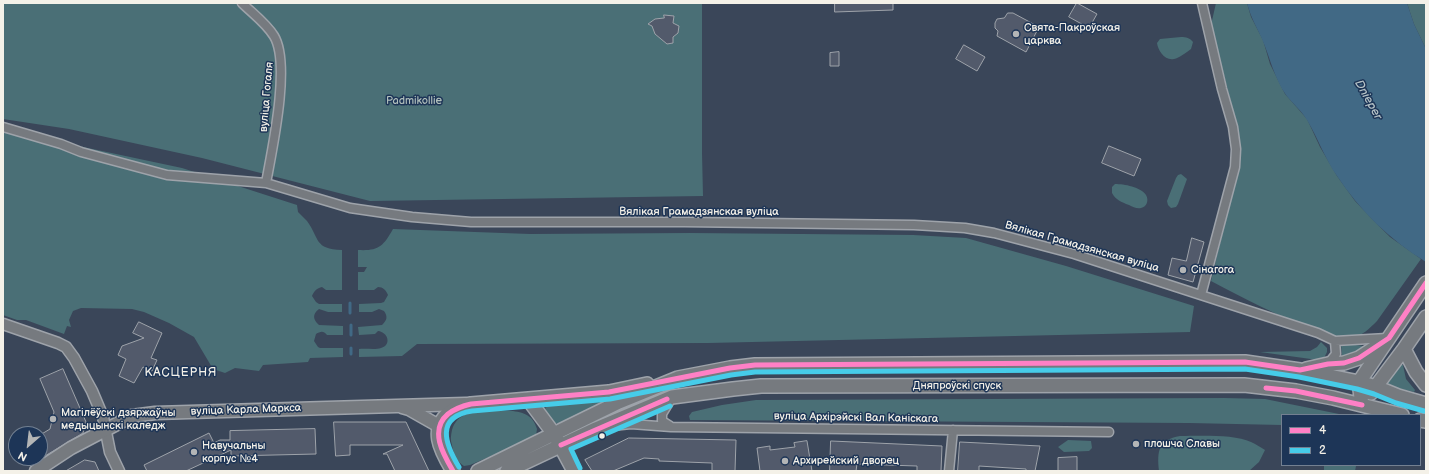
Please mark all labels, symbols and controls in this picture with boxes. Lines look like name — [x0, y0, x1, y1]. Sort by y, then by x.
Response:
place label: Свята-Пакроўская царква — [1024, 21, 1120, 47]
marker: Свята-Пакроўская царква — [1011, 29, 1021, 39]
street label: вуліца Гогаля — [257, 61, 277, 133]
water label: Dnieper — [1351, 78, 1385, 122]
park label: Padmikollie — [386, 94, 442, 108]
street label: Вялікая Грамадзянская вуліца — [619, 205, 779, 219]
street label: Вялікая Грамадзянская вуліца — [1004, 219, 1160, 275]
place label: Сінагога — [1191, 263, 1234, 277]
marker: Сінагога — [1178, 265, 1188, 275]
district label: КАСЦЕРНЯ — [144, 366, 218, 380]
street label: Дняпроўскі спуск — [913, 379, 1001, 393]
street label: вуліца Карла Маркса — [191, 401, 301, 419]
place label: Магілёўскі дзяржаўны медыцынскі каледж — [61, 406, 175, 432]
street label: вуліца Архірэйскі Вал Каніскага — [774, 410, 938, 426]
marker: Магілёўскі дзяржаўны медыцынскі каледж — [48, 414, 58, 424]
legend — [1281, 414, 1421, 466]
text: 4 — [1319, 423, 1326, 438]
north arrow — [8, 426, 48, 466]
unlabelled marker — [597, 431, 607, 441]
place label: плошча Славы — [1144, 437, 1220, 451]
place label: Навучальны корпус №4 — [202, 439, 266, 465]
marker: плошча Славы — [1131, 439, 1141, 449]
text: 2 — [1319, 443, 1326, 458]
marker: Навучальны корпус №4 — [189, 447, 199, 457]
text: N — [16, 448, 29, 464]
place label: Архирейский дворец — [793, 454, 899, 468]
marker: Архирейский дворец — [780, 456, 790, 466]

